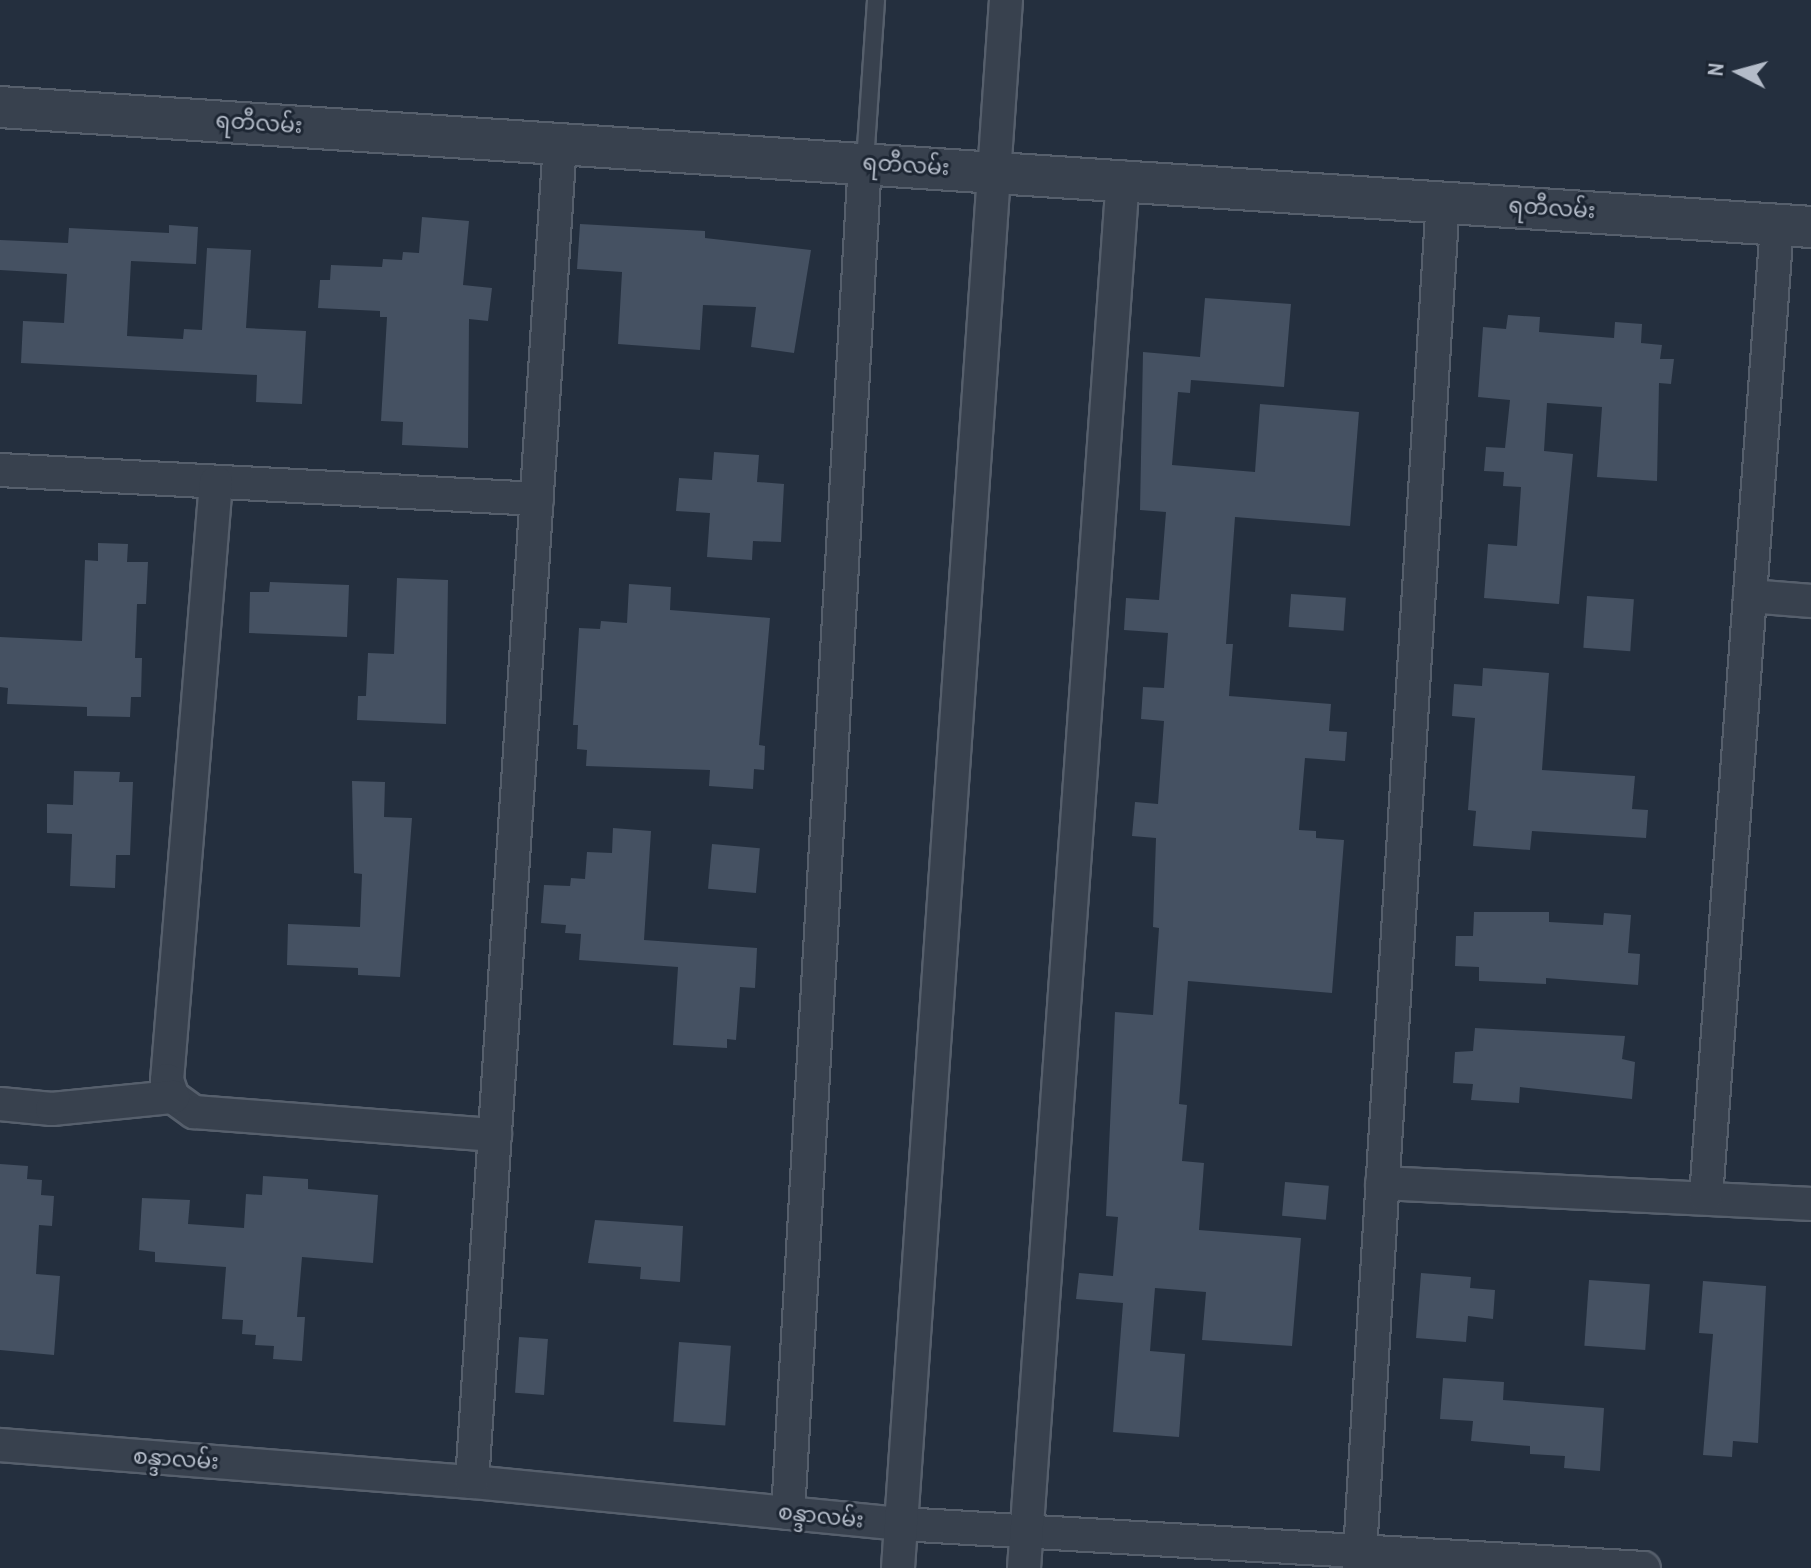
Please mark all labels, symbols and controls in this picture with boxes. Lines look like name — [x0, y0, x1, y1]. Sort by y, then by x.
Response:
north arrow — [1699, 32, 1779, 112]
text: N — [1700, 61, 1731, 78]
street label: ရတီလမ်း — [215, 107, 303, 139]
street label: ရတီလမ်း — [862, 149, 950, 181]
street label: ရတီလမ်း — [1508, 192, 1596, 224]
street label: စန္ဒာလမ်း — [132, 1443, 220, 1475]
street label: စန္ဒာလမ်း — [777, 1498, 865, 1534]

